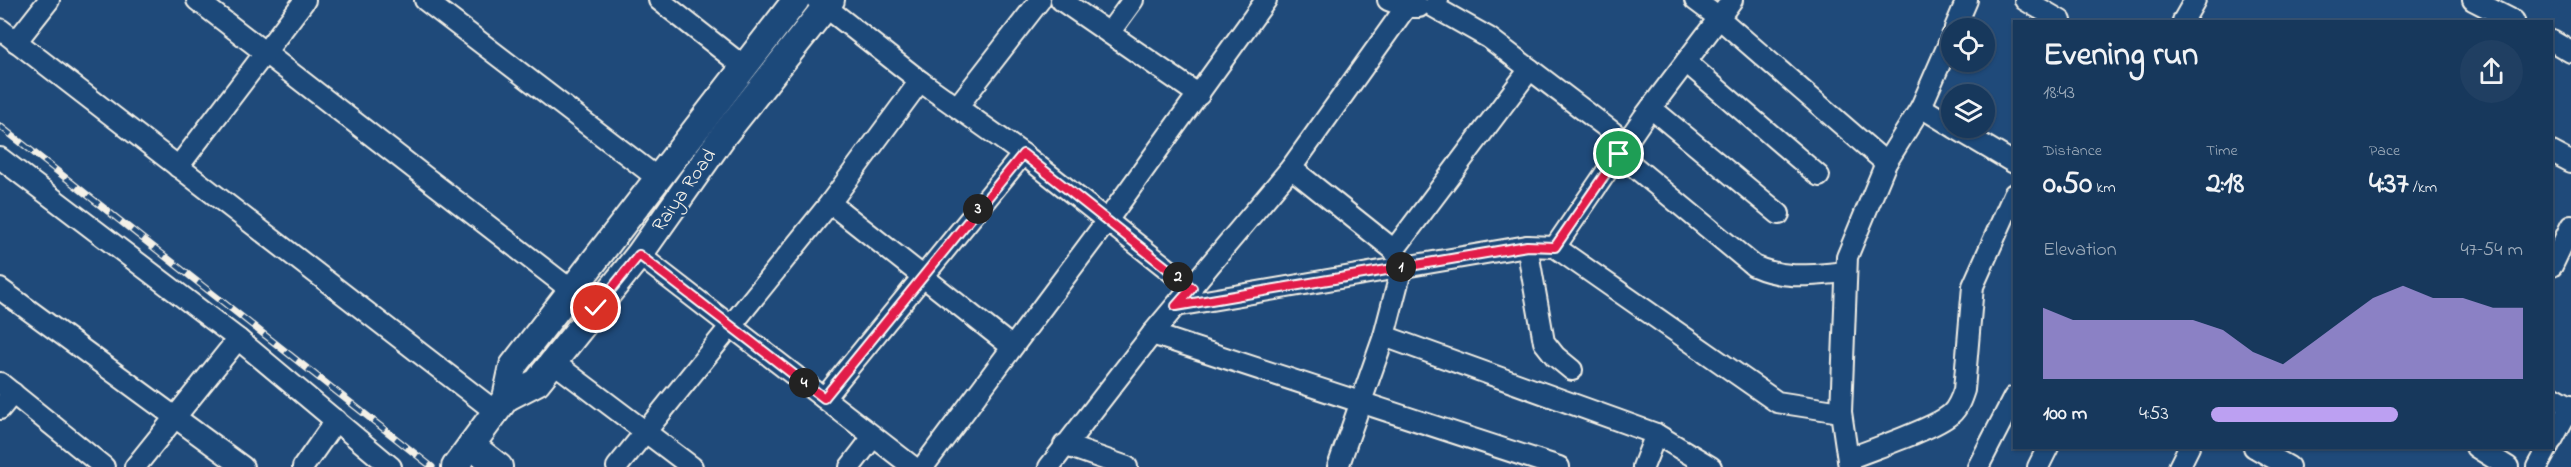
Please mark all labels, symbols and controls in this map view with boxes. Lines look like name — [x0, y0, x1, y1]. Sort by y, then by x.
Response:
map controls — [1941, 18, 1995, 138]
button: locate — [1941, 18, 1995, 72]
text: Evening run — [2043, 32, 2198, 80]
button: share — [2460, 40, 2523, 103]
text: 18:43 — [2043, 79, 2075, 108]
button: layers — [1941, 84, 1995, 138]
pin — [1593, 128, 1644, 179]
icon: arrive — [1602, 137, 1635, 170]
text: Distance — [2043, 139, 2102, 163]
text: Time — [2206, 139, 2238, 163]
text: Pace — [2369, 139, 2400, 163]
street label: Raiya Road — [646, 143, 724, 239]
text: 0.50 — [2043, 163, 2092, 207]
text: 2:18 — [2206, 163, 2244, 207]
text: 4:37 — [2369, 163, 2409, 207]
text: km — [2092, 176, 2116, 200]
text: /km — [2409, 176, 2437, 200]
pin: 3 — [963, 194, 993, 224]
text: 3 — [975, 197, 981, 221]
text: Elevation — [2043, 236, 2117, 265]
text: 47–54 m — [2461, 236, 2523, 265]
pin: 1 — [1386, 252, 1416, 282]
text: 1 — [1398, 255, 1404, 279]
pin: 2 — [1163, 262, 1193, 292]
text: 2 — [1174, 265, 1182, 289]
pin — [570, 282, 621, 333]
icon: check — [579, 291, 612, 324]
pin: 4 — [789, 368, 819, 398]
text: 4 — [801, 371, 807, 395]
text: 100 m — [2043, 400, 2087, 429]
text: 4:53 — [2139, 400, 2169, 429]

